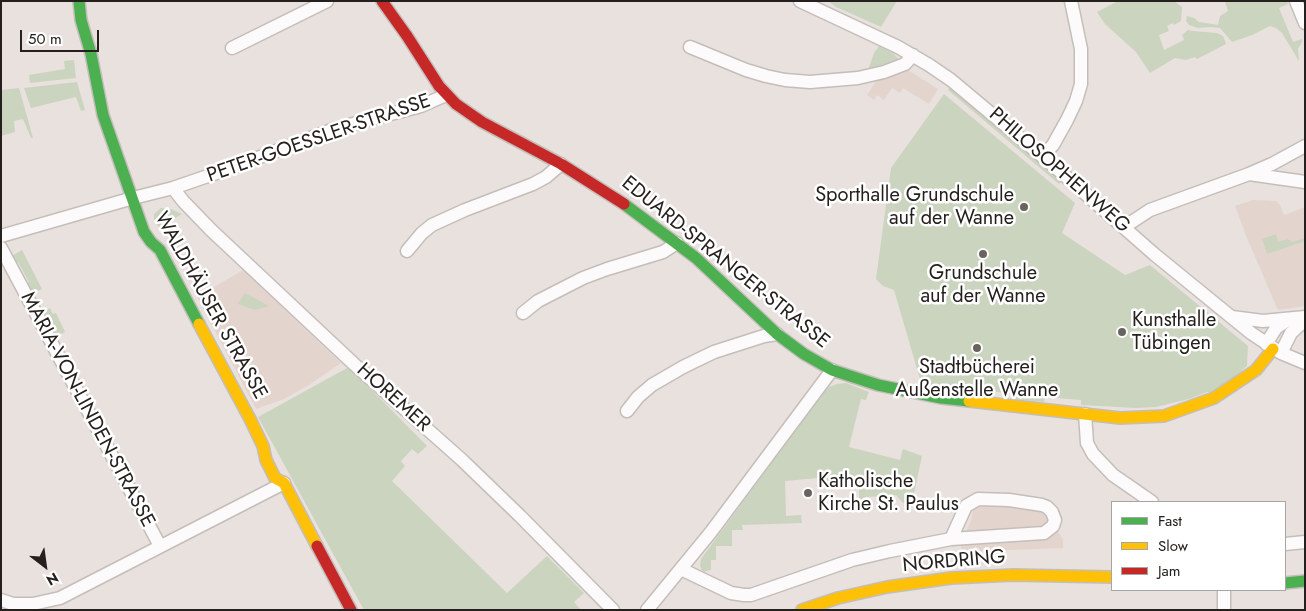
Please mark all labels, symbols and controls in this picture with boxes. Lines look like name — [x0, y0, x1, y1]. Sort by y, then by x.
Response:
scale bar — [22, 20, 101, 52]
text: 50 m — [28, 28, 62, 50]
street label: PETER-GOESSLER-STRASSE — [204, 89, 434, 189]
street label: PHILOSOPHENWEG — [984, 103, 1134, 239]
street label: EDUARD-SPRANGER-STRASSE — [616, 172, 834, 354]
place label: Sporthalle Grundschule auf der Wanne — [815, 184, 1014, 231]
marker: Sporthalle Grundschule auf der Wanne — [1018, 201, 1030, 213]
street label: WALDHÄUSER STRASSE — [149, 208, 271, 404]
marker: Grundschule auf der Wanne — [977, 248, 989, 260]
place label: Grundschule auf der Wanne — [920, 262, 1046, 309]
street label: MARIA-VON-LINDEN-STRASSE — [15, 288, 159, 532]
place label: Kunsthalle Tübingen — [1132, 309, 1216, 356]
marker: Kunsthalle Tübingen — [1116, 326, 1128, 338]
marker: Stadtbücherei Außenstelle Wanne — [971, 342, 983, 354]
place label: Stadtbücherei Außenstelle Wanne — [896, 356, 1058, 403]
street label: HOREMER — [351, 359, 435, 437]
place label: Katholische Kirche St. Paulus — [818, 470, 959, 517]
marker: Katholische Kirche St. Paulus — [802, 487, 814, 499]
legend — [1111, 501, 1286, 591]
text: Fast — [1158, 510, 1182, 532]
text: Slow — [1158, 535, 1188, 557]
north arrow — [20, 541, 70, 591]
street label: NORDRING — [902, 546, 1006, 578]
text: Jam — [1158, 560, 1181, 582]
text: N — [43, 568, 62, 590]

